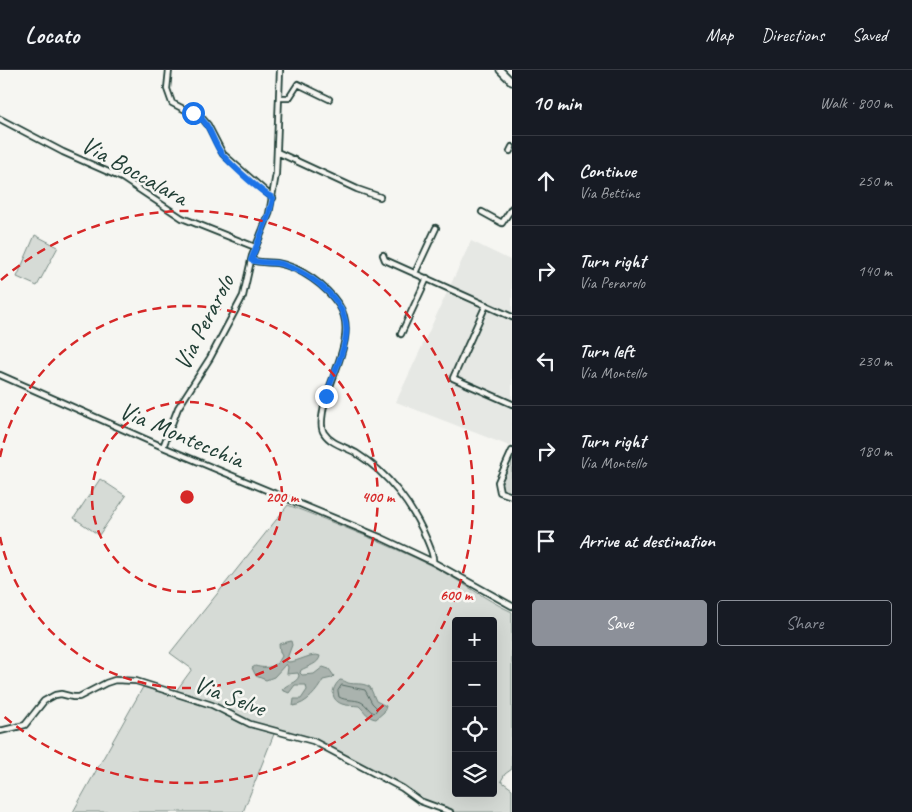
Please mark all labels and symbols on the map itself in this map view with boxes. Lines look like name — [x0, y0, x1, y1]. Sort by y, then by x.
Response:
route start — [182, 102, 205, 125]
street label: Via Boccalara — [76, 129, 196, 214]
street label: Via Perarolo — [166, 268, 242, 376]
route end — [315, 385, 338, 408]
street label: Via Montecchia — [115, 394, 251, 477]
centre of rings — [178, 488, 196, 506]
text: 200 m — [266, 488, 300, 507]
text: 400 m — [362, 488, 396, 507]
text: 600 m — [440, 586, 474, 605]
street label: Via Selve — [189, 668, 272, 725]

